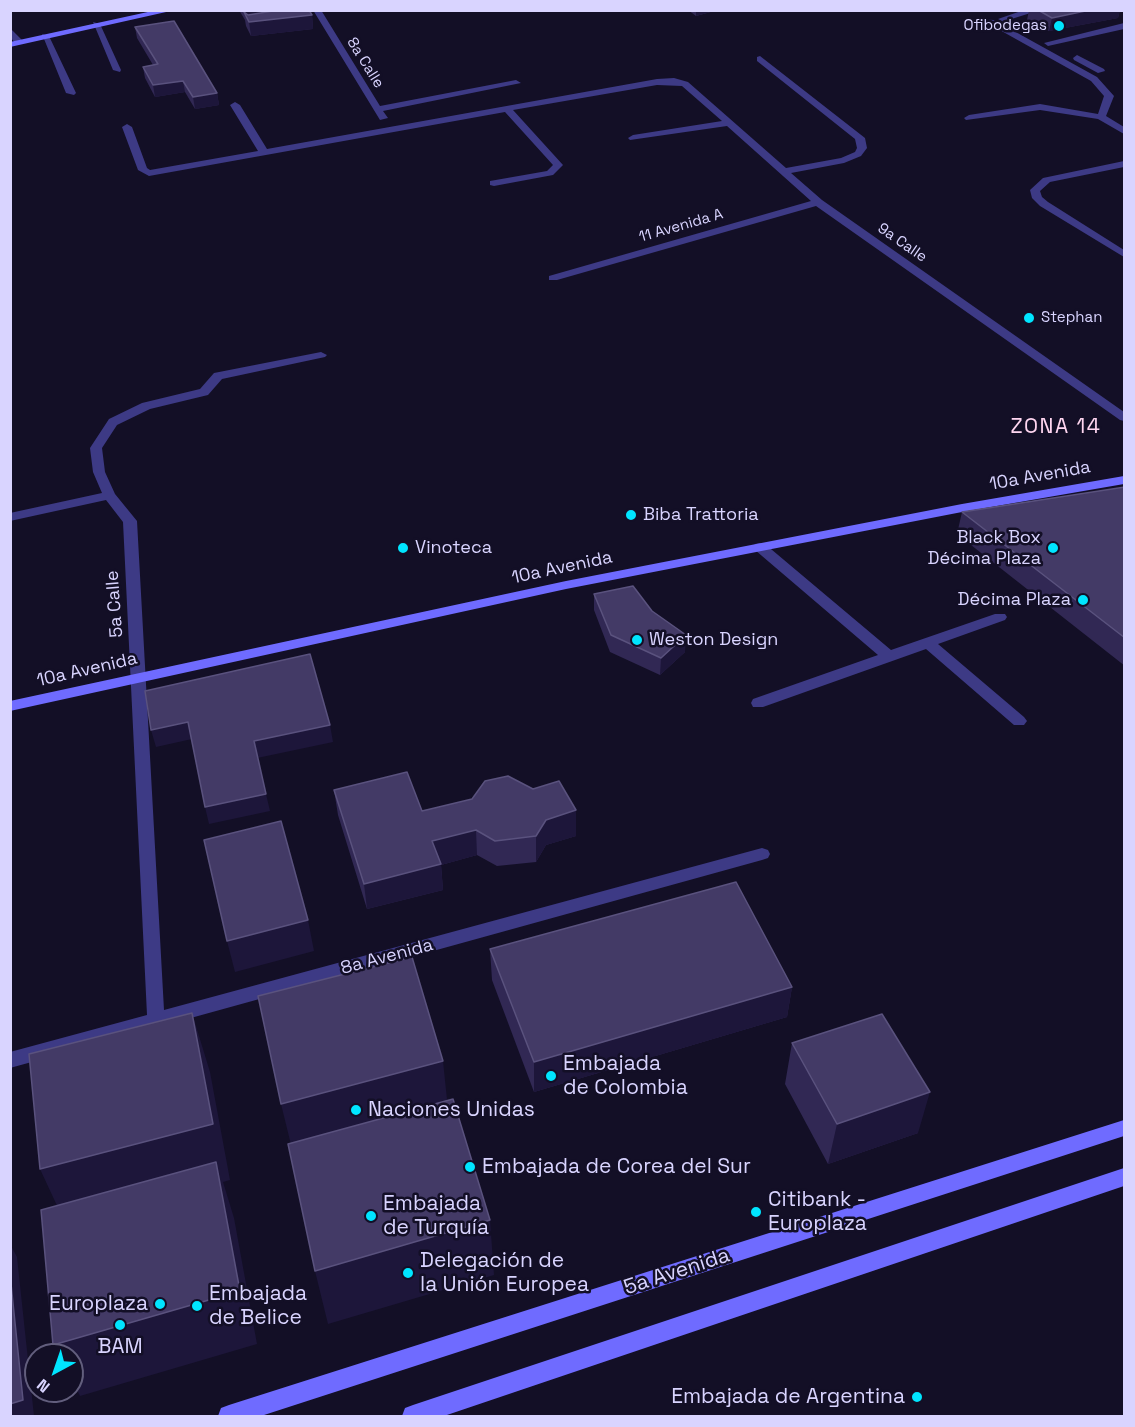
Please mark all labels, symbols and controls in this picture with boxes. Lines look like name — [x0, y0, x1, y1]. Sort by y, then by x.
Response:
place label: Ofibodegas — [963, 17, 1047, 35]
marker: Ofibodegas — [1052, 19, 1066, 33]
street label: 8a Calle — [342, 34, 388, 92]
street label: 11 Avenida A — [637, 205, 725, 247]
street label: 9a Calle — [874, 220, 930, 266]
place label: Stephan — [1041, 309, 1102, 327]
marker: Stephan — [1022, 311, 1036, 325]
district label: ZONA 14 — [1011, 414, 1101, 440]
street label: 10a Avenida — [988, 456, 1092, 496]
place label: Biba Trattoria — [643, 504, 759, 526]
marker: Biba Trattoria — [624, 508, 638, 522]
place label: Black Box Décima Plaza — [928, 527, 1041, 570]
place label: Vinoteca — [415, 537, 492, 559]
marker: Vinoteca — [396, 541, 410, 555]
marker: Black Box Décima Plaza — [1046, 541, 1060, 555]
street label: 10a Avenida — [510, 547, 614, 589]
street label: 5a Calle — [102, 570, 128, 638]
place label: Décima Plaza — [958, 589, 1071, 611]
marker: Décima Plaza — [1076, 593, 1090, 607]
place label: Weston Design — [649, 629, 778, 651]
marker: Weston Design — [630, 633, 644, 647]
street label: 10a Avenida — [35, 648, 139, 692]
street label: 8a Avenida — [339, 934, 435, 980]
place label: Embajada de Colombia — [563, 1051, 688, 1101]
marker: Embajada de Colombia — [544, 1069, 558, 1083]
place label: Naciones Unidas — [368, 1097, 535, 1123]
marker: Naciones Unidas — [349, 1103, 363, 1117]
place label: Embajada de Corea del Sur — [482, 1154, 751, 1180]
marker: Embajada de Corea del Sur — [463, 1160, 477, 1174]
place label: Citibank - Europlaza — [768, 1187, 867, 1237]
place label: Embajada de Turquía — [383, 1191, 489, 1241]
marker: Citibank - Europlaza — [749, 1205, 763, 1219]
marker: Embajada de Turquía — [364, 1209, 378, 1223]
street label: 5a Avenida — [621, 1243, 733, 1301]
place label: Delegación de la Unión Europea — [420, 1248, 589, 1298]
marker: Delegación de la Unión Europea — [401, 1266, 415, 1280]
place label: Embajada de Belice — [209, 1281, 307, 1331]
place label: Europlaza — [49, 1291, 148, 1317]
marker: Europlaza — [153, 1297, 167, 1311]
marker: Embajada de Belice — [190, 1299, 204, 1313]
marker: BAM — [113, 1318, 127, 1332]
place label: BAM — [97, 1334, 143, 1360]
north arrow — [24, 1343, 84, 1403]
text: N — [33, 1374, 54, 1397]
place label: Embajada de Argentina — [671, 1384, 905, 1410]
marker: Embajada de Argentina — [910, 1390, 924, 1404]

